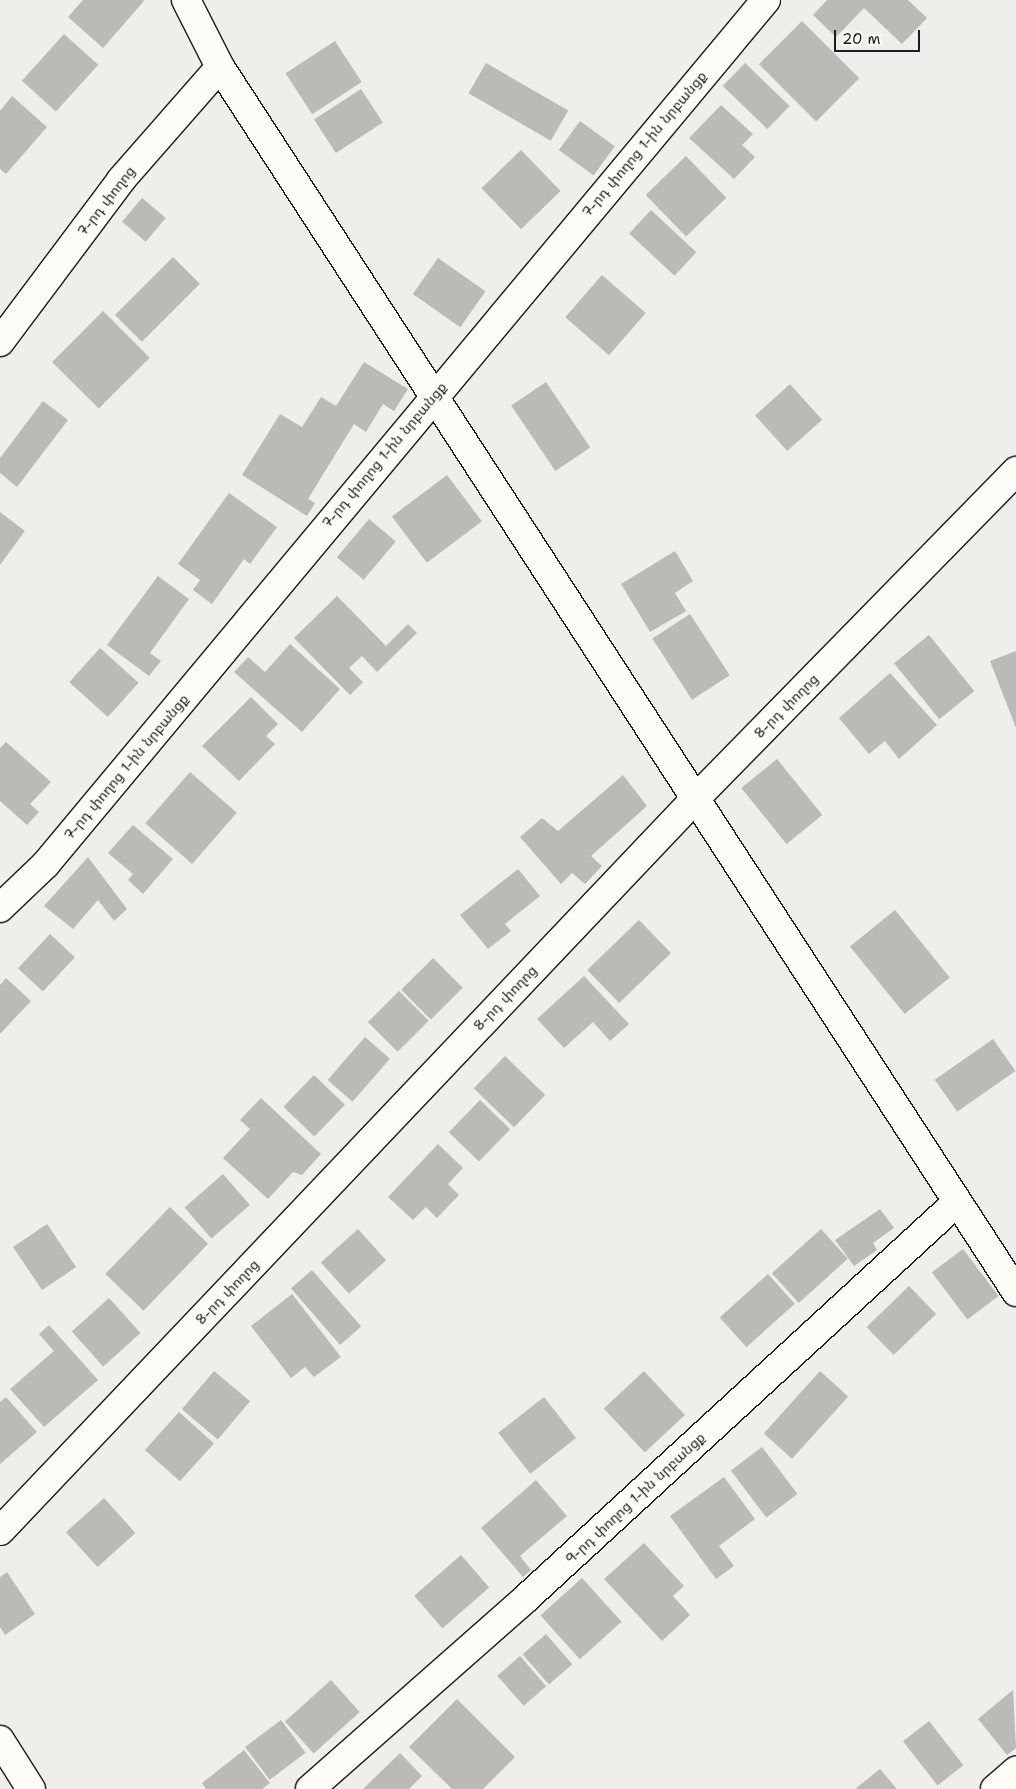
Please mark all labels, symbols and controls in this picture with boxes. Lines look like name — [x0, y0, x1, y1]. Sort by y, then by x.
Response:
scale bar — [836, 20, 922, 52]
text: 20 m — [842, 29, 881, 49]
street label: 7-րդ փողոց 1-ին նրբանցք — [578, 68, 710, 220]
street label: 7-րդ փողոց — [74, 163, 138, 239]
street label: 7-րդ փողոց 1-ին նրբանցք — [318, 379, 450, 531]
street label: 8-րդ փողոց — [750, 670, 822, 742]
street label: 7-րդ փողոց 1-ին նրբանցք — [60, 691, 192, 843]
street label: 8-րդ փողոց — [470, 962, 540, 1034]
street label: 8-րդ փողոց — [192, 1256, 262, 1328]
street label: 9-րդ փողոց 1-ին նրբանցք — [562, 1429, 708, 1567]

